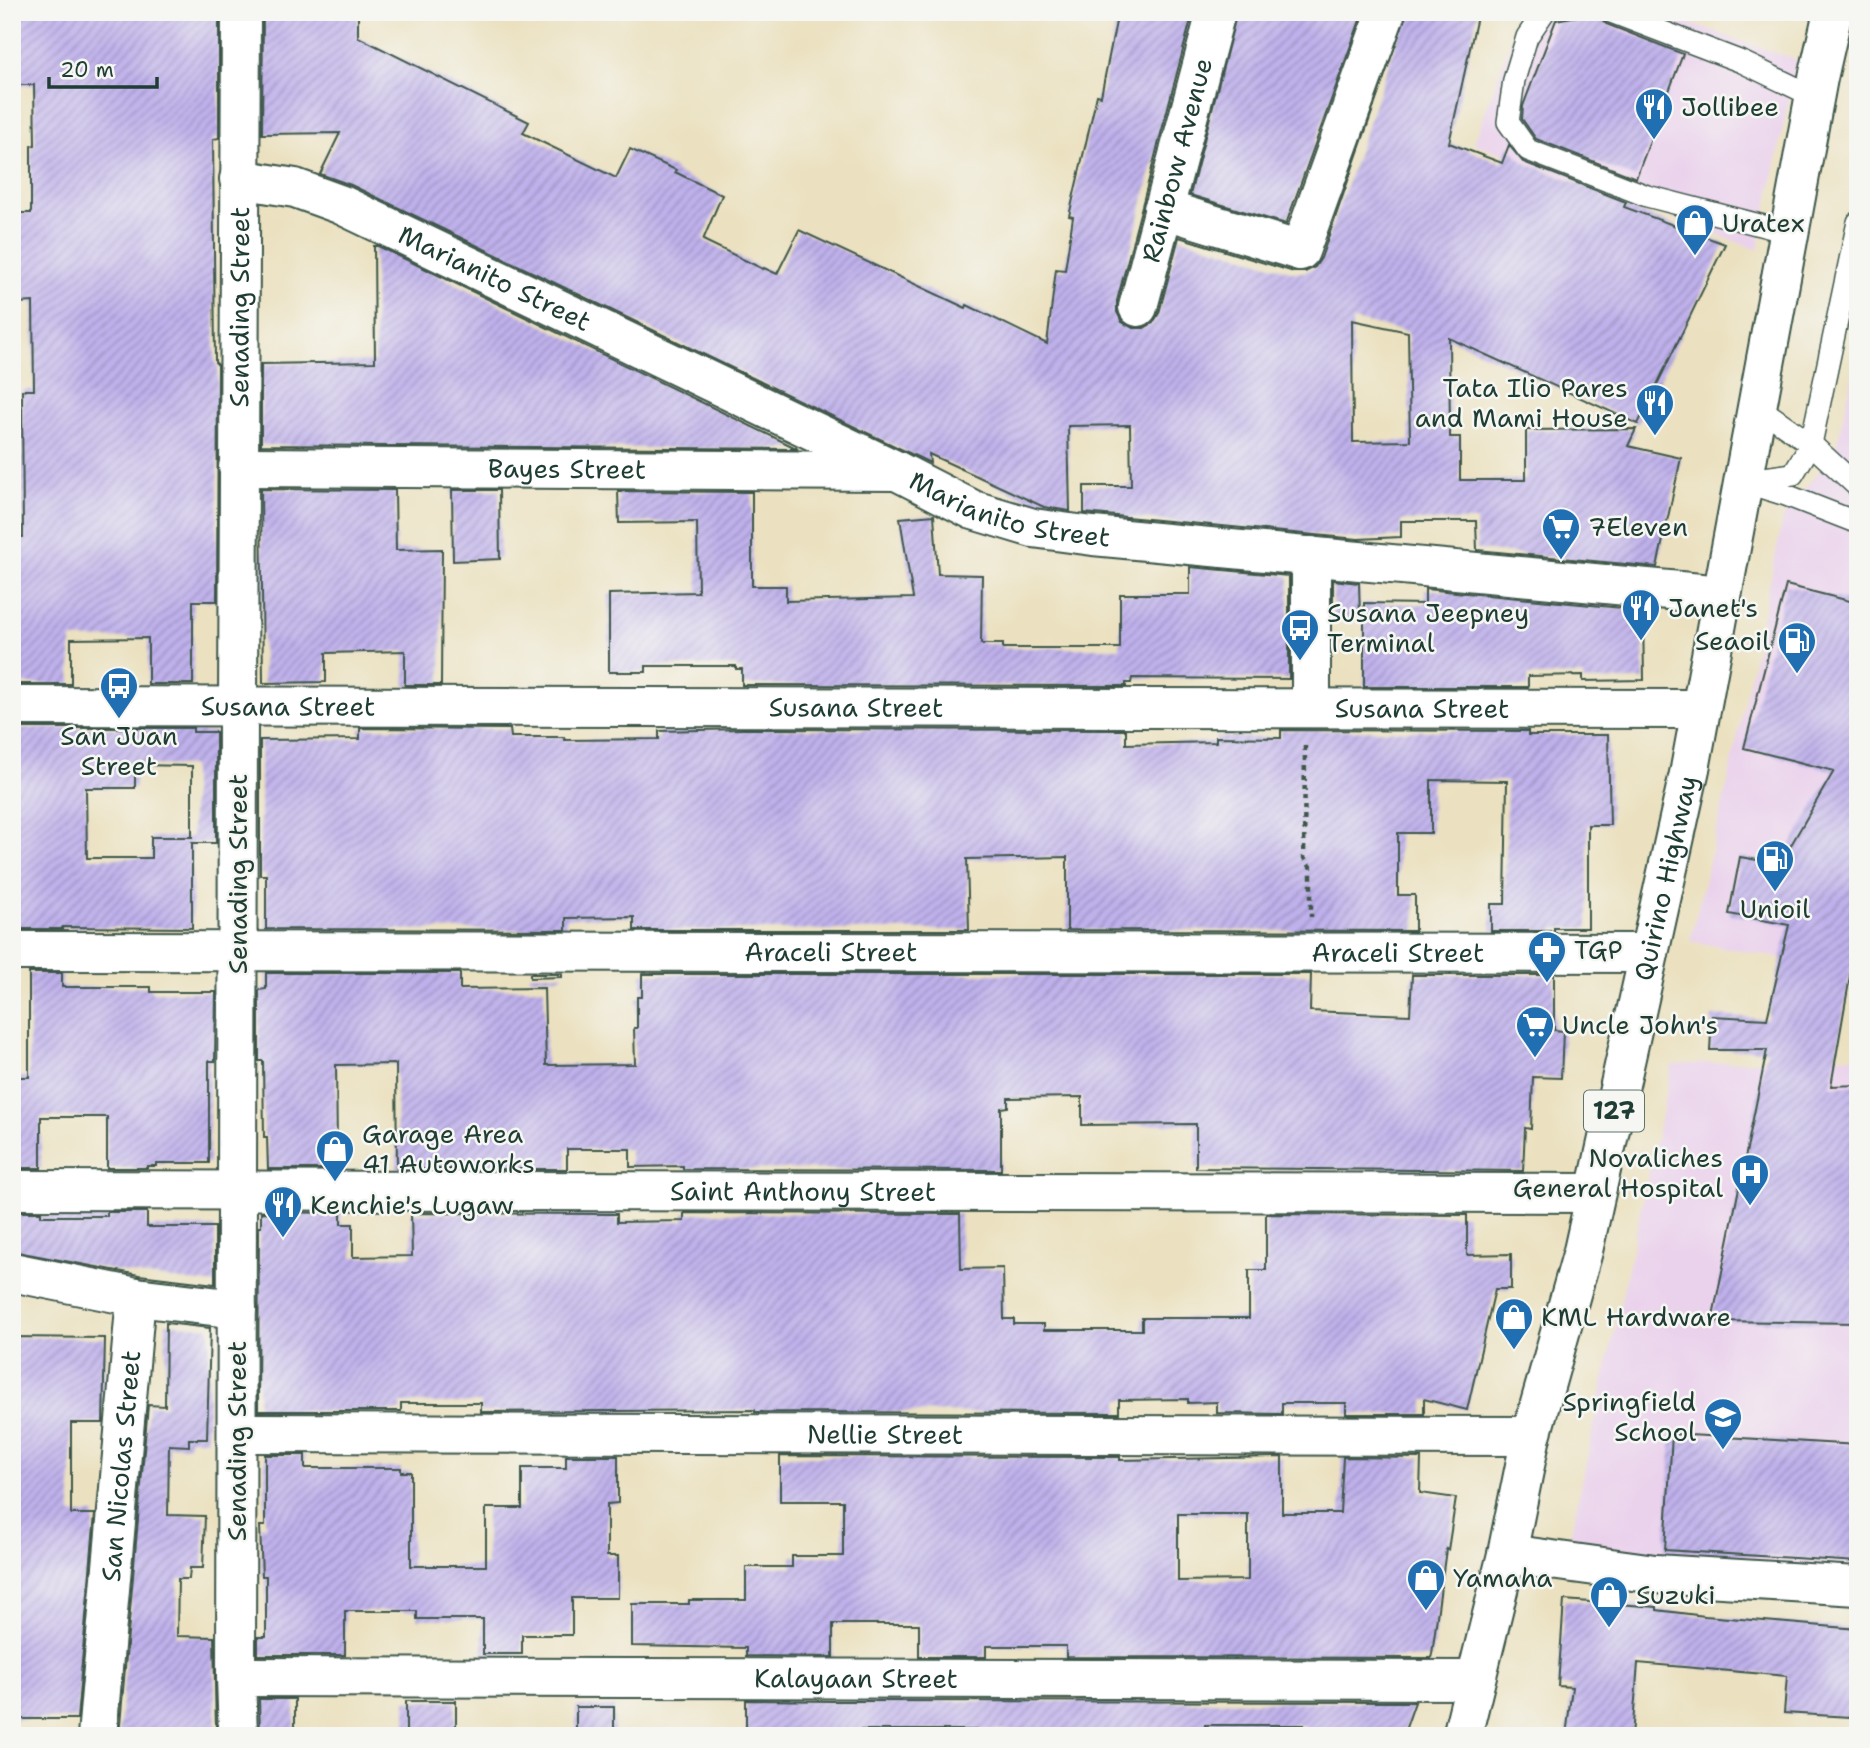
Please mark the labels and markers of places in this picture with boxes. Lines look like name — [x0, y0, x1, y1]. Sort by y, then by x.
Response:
restaurant icon: Jollibee — [1633, 86, 1675, 141]
place label: Jollibee — [1681, 89, 1779, 124]
shop icon: Uratex — [1674, 202, 1716, 257]
place label: Uratex — [1722, 205, 1804, 240]
place label: Tata Ilio Pares and Mami House — [1415, 370, 1628, 435]
restaurant icon: Tata Ilio Pares and Mami House — [1634, 382, 1676, 437]
supermarket icon: 7Eleven — [1540, 506, 1582, 561]
place label: 7Eleven — [1588, 509, 1688, 544]
restaurant icon: Janet's — [1620, 587, 1662, 642]
place label: Janet's — [1668, 590, 1758, 625]
place label: Susana Jeepney Terminal — [1327, 595, 1529, 660]
bus stop icon: Susana Jeepney Terminal — [1279, 607, 1321, 662]
fuel station icon: Seaoil — [1776, 620, 1818, 675]
place label: Seaoil — [1695, 623, 1770, 658]
bus stop icon: San Juan Street — [98, 665, 140, 720]
place label: San Juan Street — [60, 718, 178, 783]
fuel station icon: Unioil — [1754, 838, 1796, 893]
place label: Unioil — [1740, 891, 1810, 926]
pharmacy icon: TGP — [1526, 929, 1568, 984]
place label: TGP — [1574, 932, 1623, 967]
supermarket icon: Uncle John's — [1514, 1004, 1556, 1059]
place label: Uncle John's — [1562, 1007, 1718, 1042]
place label: Garage Area 41 Autoworks — [362, 1116, 535, 1181]
shop icon: Garage Area 41 Autoworks — [314, 1128, 356, 1183]
place label: Novaliches General Hospital — [1513, 1140, 1723, 1205]
hospital icon: Novaliches General Hospital — [1729, 1152, 1771, 1207]
restaurant icon: Kenchie's Lugaw — [262, 1184, 304, 1239]
place label: Kenchie's Lugaw — [310, 1187, 514, 1222]
shop icon: KML Hardware — [1493, 1296, 1535, 1351]
place label: KML Hardware — [1541, 1299, 1731, 1334]
place label: Springfield School — [1562, 1384, 1696, 1449]
school or university icon: Springfield School — [1702, 1396, 1744, 1451]
shop icon: Yamaha — [1405, 1557, 1447, 1612]
place label: Yamaha — [1453, 1560, 1552, 1595]
shop icon: Suzuki — [1588, 1574, 1630, 1629]
place label: Suzuki — [1636, 1577, 1716, 1612]

